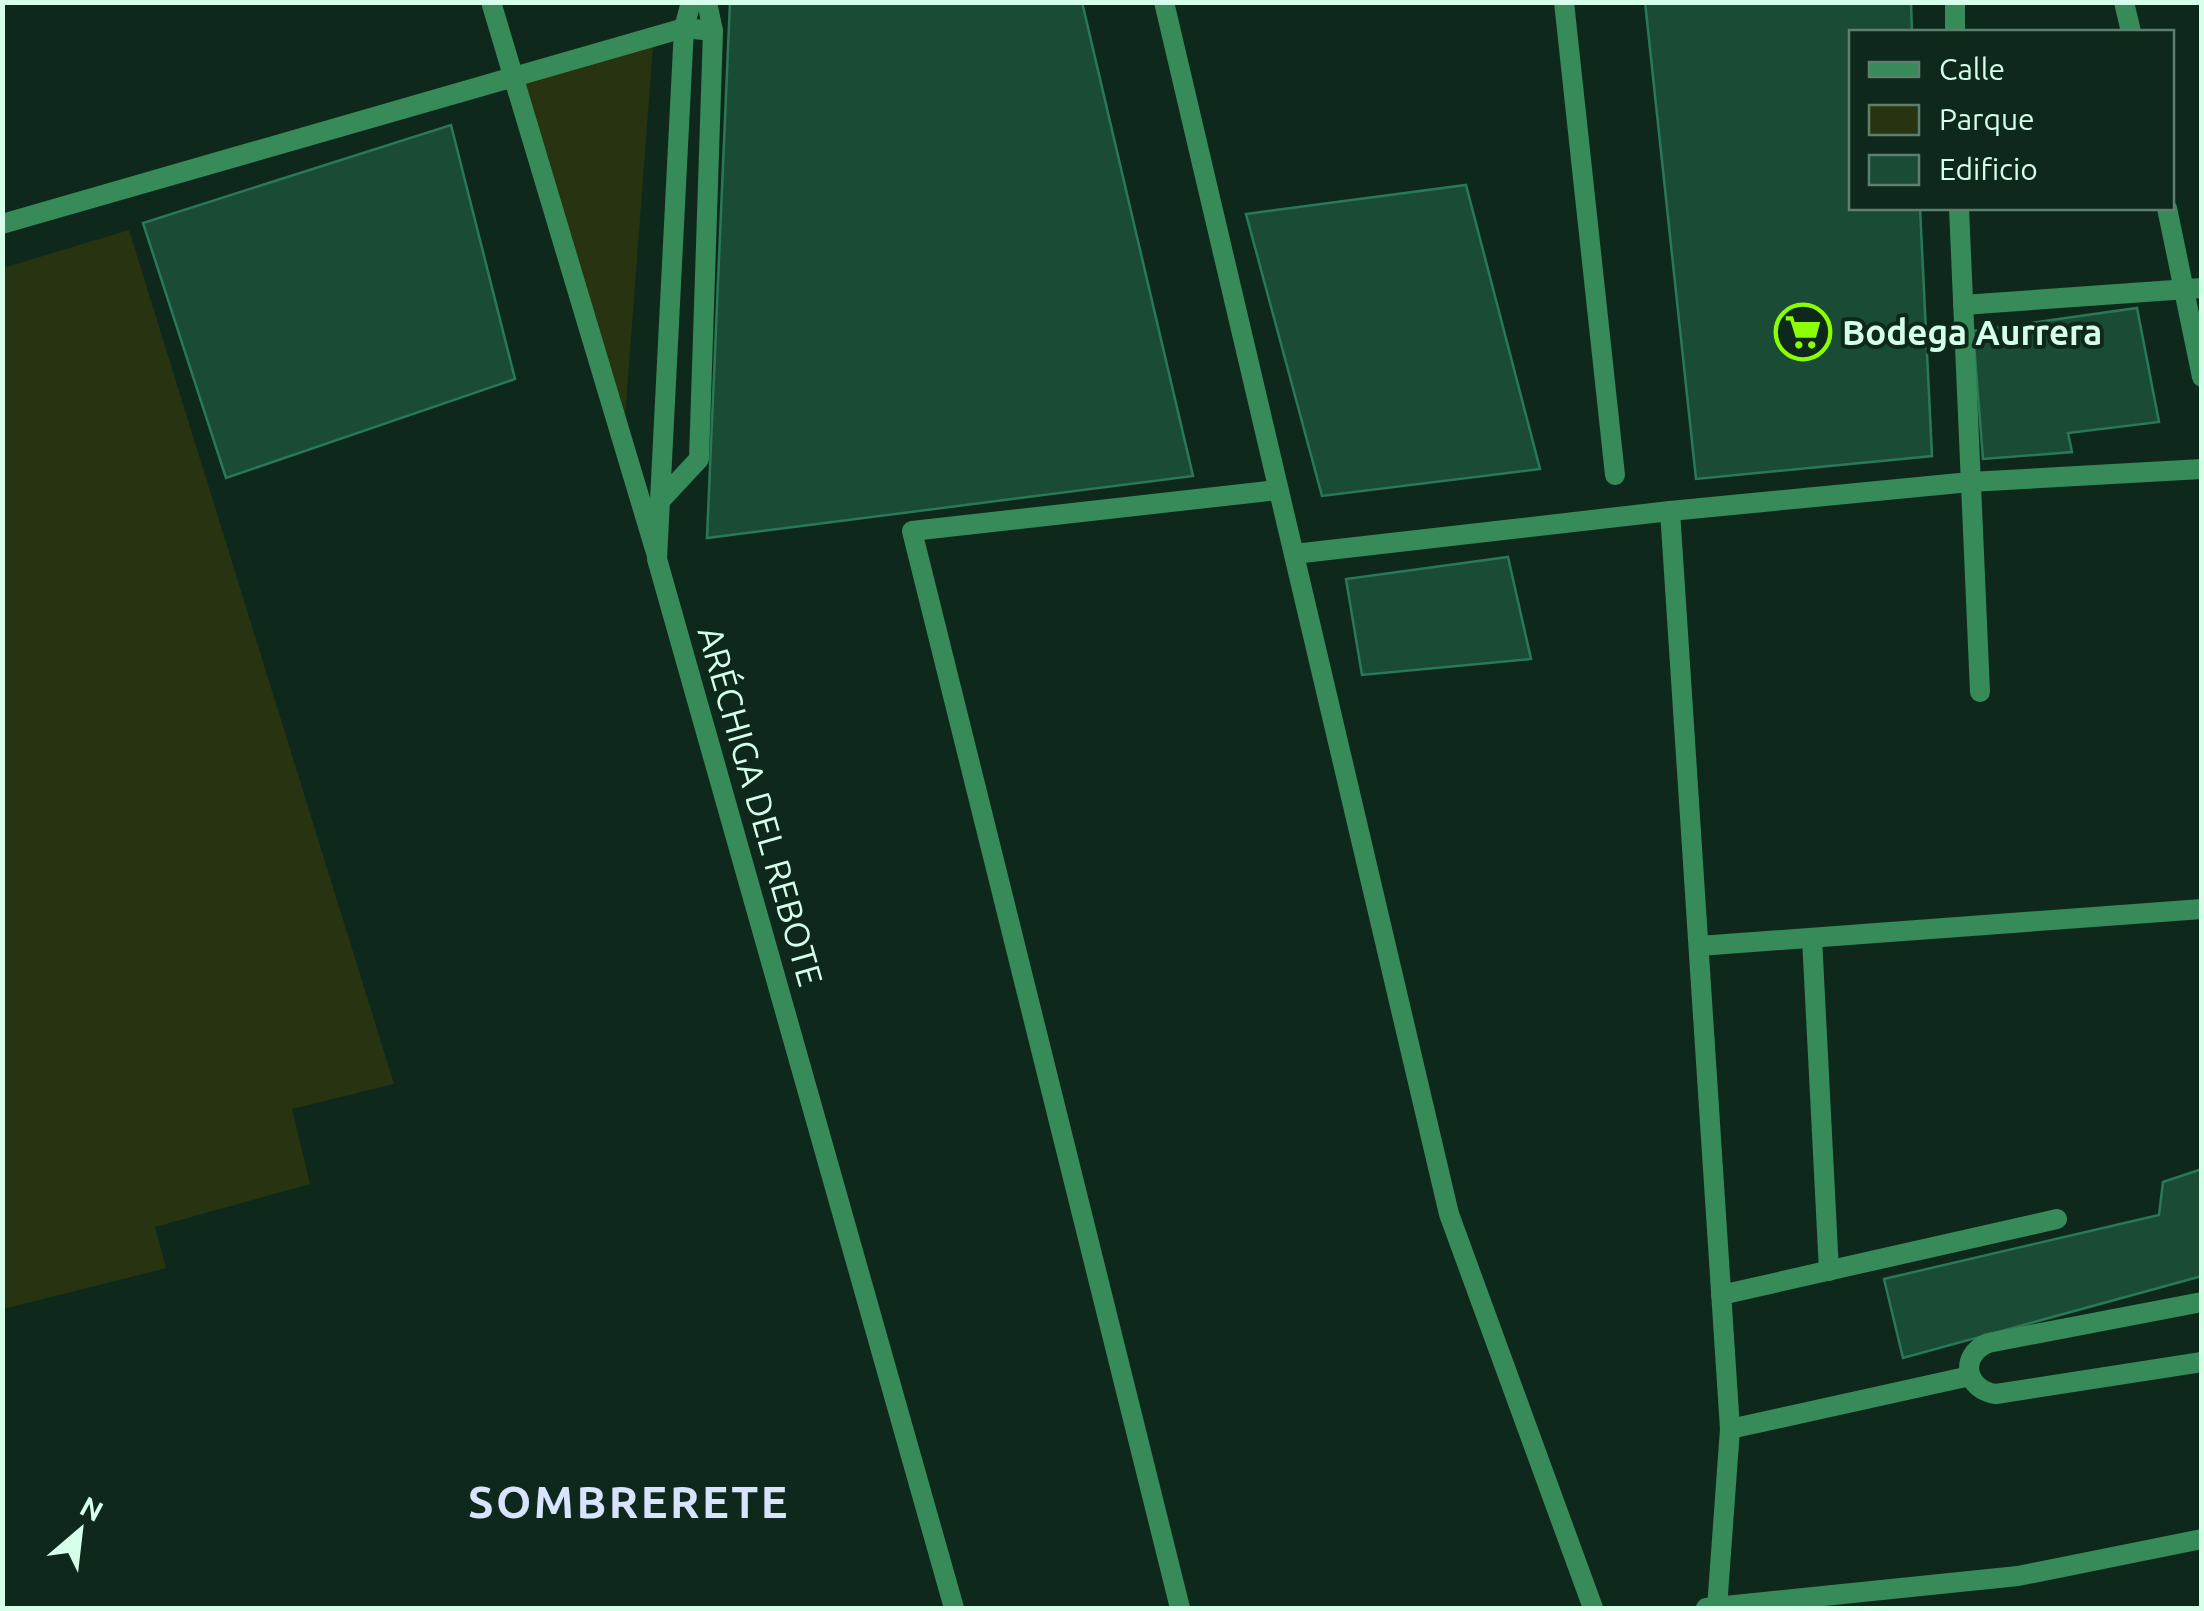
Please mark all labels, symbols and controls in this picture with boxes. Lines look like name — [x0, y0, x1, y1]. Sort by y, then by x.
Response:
legend — [1849, 30, 2174, 210]
text: Calle — [1939, 52, 2005, 86]
text: Parque — [1939, 102, 2035, 136]
text: Edificio — [1939, 152, 2038, 186]
supermarket icon: Bodega Aurrera — [1773, 302, 1833, 362]
place label: Bodega Aurrera — [1842, 312, 2102, 352]
street label: ARÉCHIGA DEL REBOTE — [691, 621, 832, 990]
district label: SOMBRERETE — [468, 1476, 790, 1527]
north arrow — [30, 1481, 130, 1581]
text: N — [75, 1490, 108, 1527]

